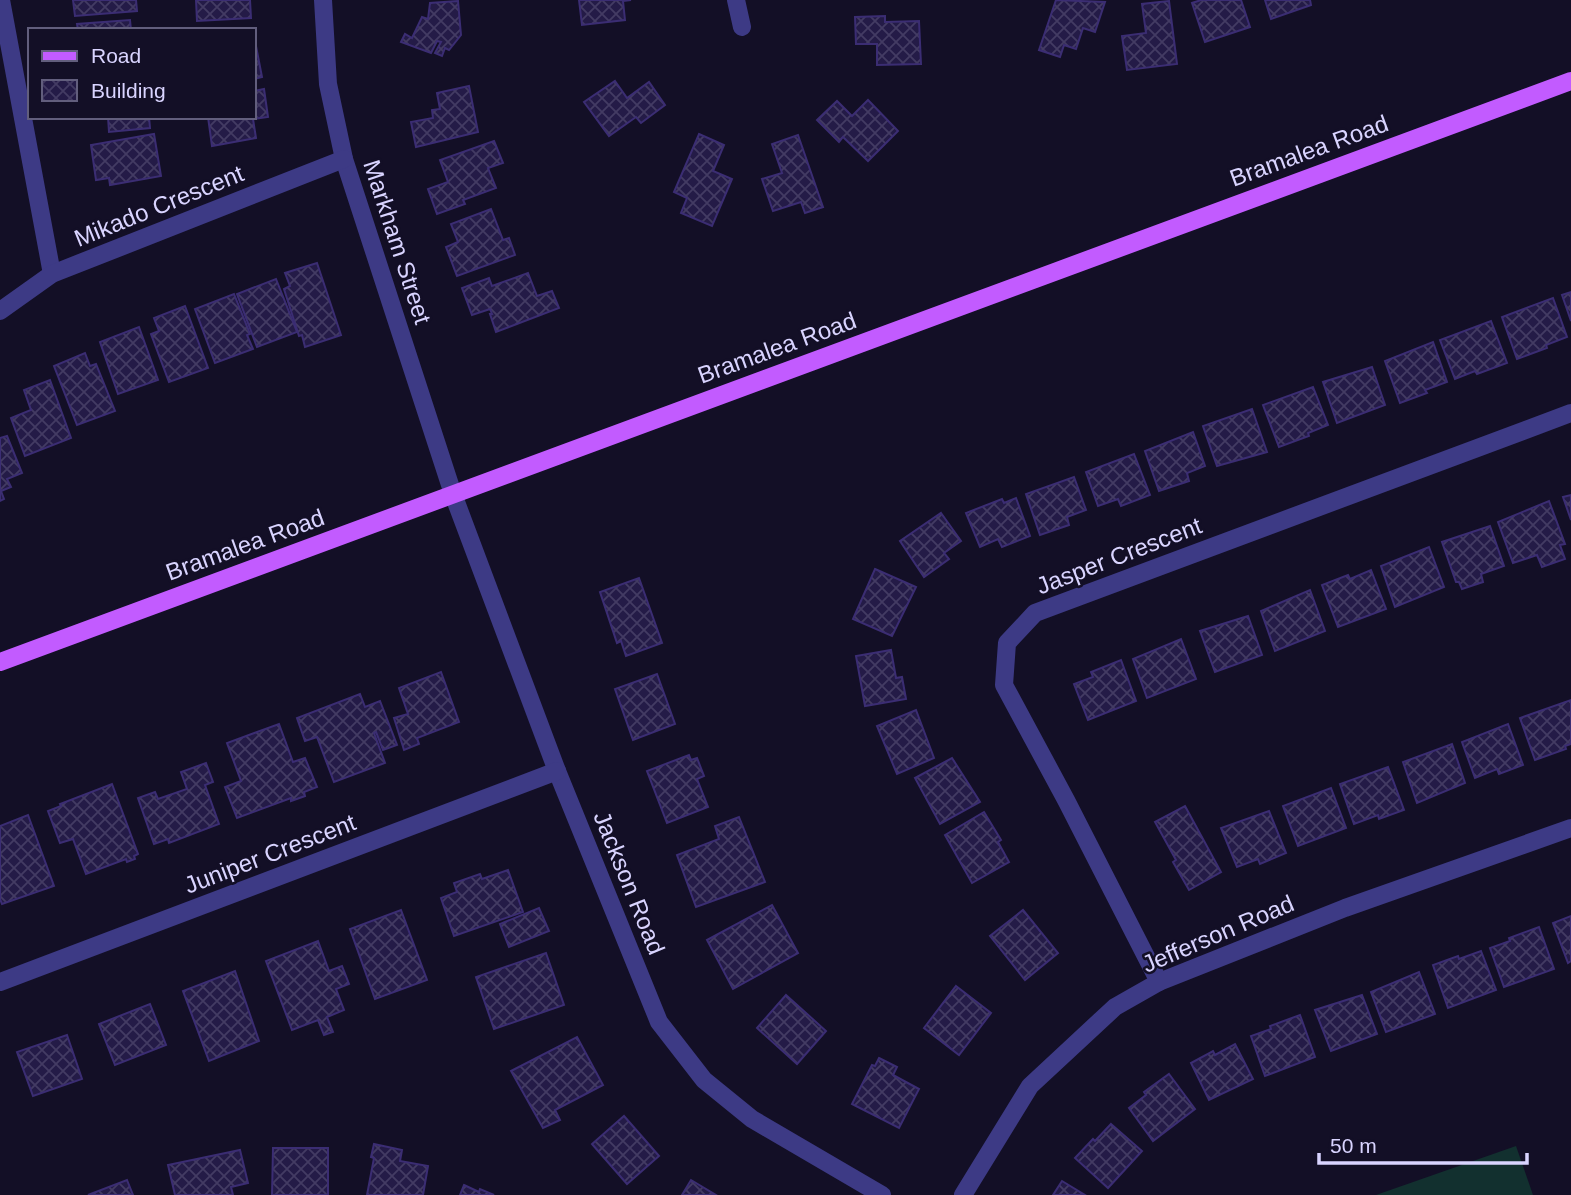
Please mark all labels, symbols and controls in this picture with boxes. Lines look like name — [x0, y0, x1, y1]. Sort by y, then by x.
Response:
legend — [28, 28, 256, 119]
text: Road — [91, 44, 141, 67]
text: Building — [91, 79, 166, 102]
street label: Bramalea Road — [1226, 109, 1392, 192]
street label: Markham Street — [358, 156, 437, 328]
street label: Mikado Crescent — [70, 159, 248, 252]
street label: Bramalea Road — [694, 306, 860, 389]
street label: Bramalea Road — [162, 503, 328, 586]
street label: Jasper Crescent — [1032, 512, 1206, 599]
street label: Jackson Road — [588, 807, 670, 958]
street label: Juniper Crescent — [180, 808, 360, 899]
street label: Jefferson Road — [1138, 889, 1298, 978]
scale bar — [1319, 1122, 1527, 1166]
text: 50 m — [1330, 1134, 1377, 1157]

